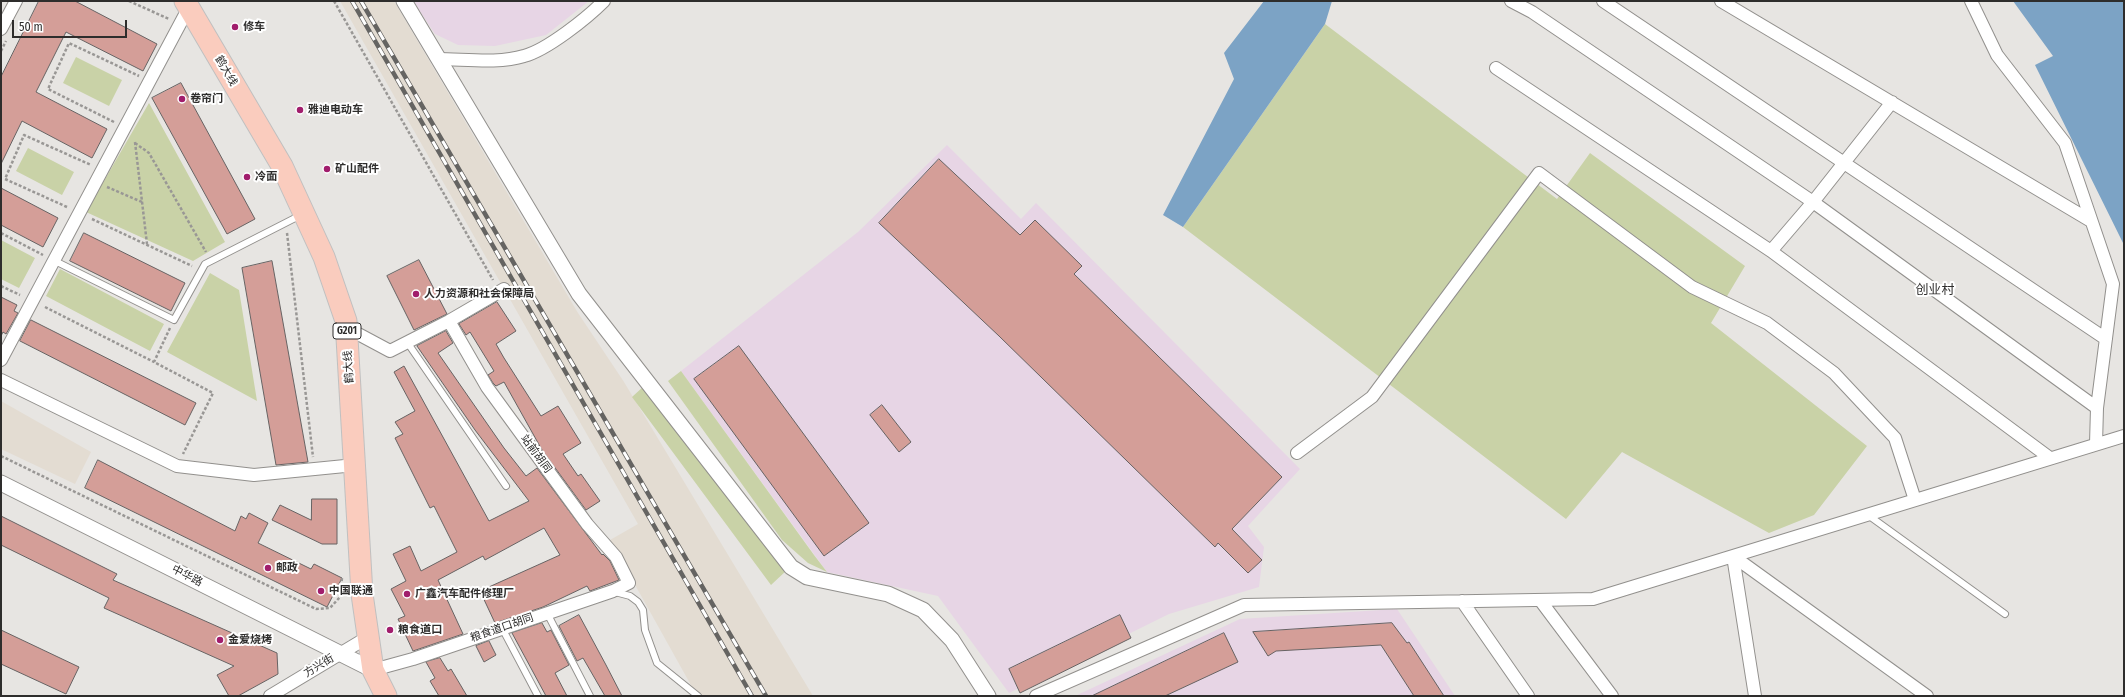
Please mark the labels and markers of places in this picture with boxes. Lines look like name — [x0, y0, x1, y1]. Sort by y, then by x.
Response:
place label: 修车 — [243, 20, 265, 34]
marker: 修车 — [230, 22, 240, 32]
place label: 卷帘门 — [190, 92, 223, 106]
marker: 卷帘门 — [177, 94, 187, 104]
place label: 雅迪电动车 — [308, 103, 363, 117]
marker: 雅迪电动车 — [295, 105, 305, 115]
place label: 矿山配件 — [335, 162, 379, 176]
marker: 矿山配件 — [322, 164, 332, 174]
place label: 冷面 — [255, 170, 277, 184]
marker: 冷面 — [242, 172, 252, 182]
place label: 人力资源和社会保障局 — [424, 287, 534, 301]
marker: 人力资源和社会保障局 — [411, 289, 421, 299]
place label: 邮政 — [276, 561, 298, 575]
marker: 邮政 — [263, 563, 273, 573]
place label: 中国联通 — [329, 584, 373, 598]
marker: 中国联通 — [316, 586, 326, 596]
place label: 广鑫汽车配件修理厂 — [415, 587, 514, 601]
marker: 广鑫汽车配件修理厂 — [402, 589, 412, 599]
place label: 粮食道口 — [398, 623, 442, 637]
marker: 粮食道口 — [385, 625, 395, 635]
place label: 金爱烧烤 — [228, 633, 272, 647]
marker: 金爱烧烤 — [215, 635, 225, 645]

